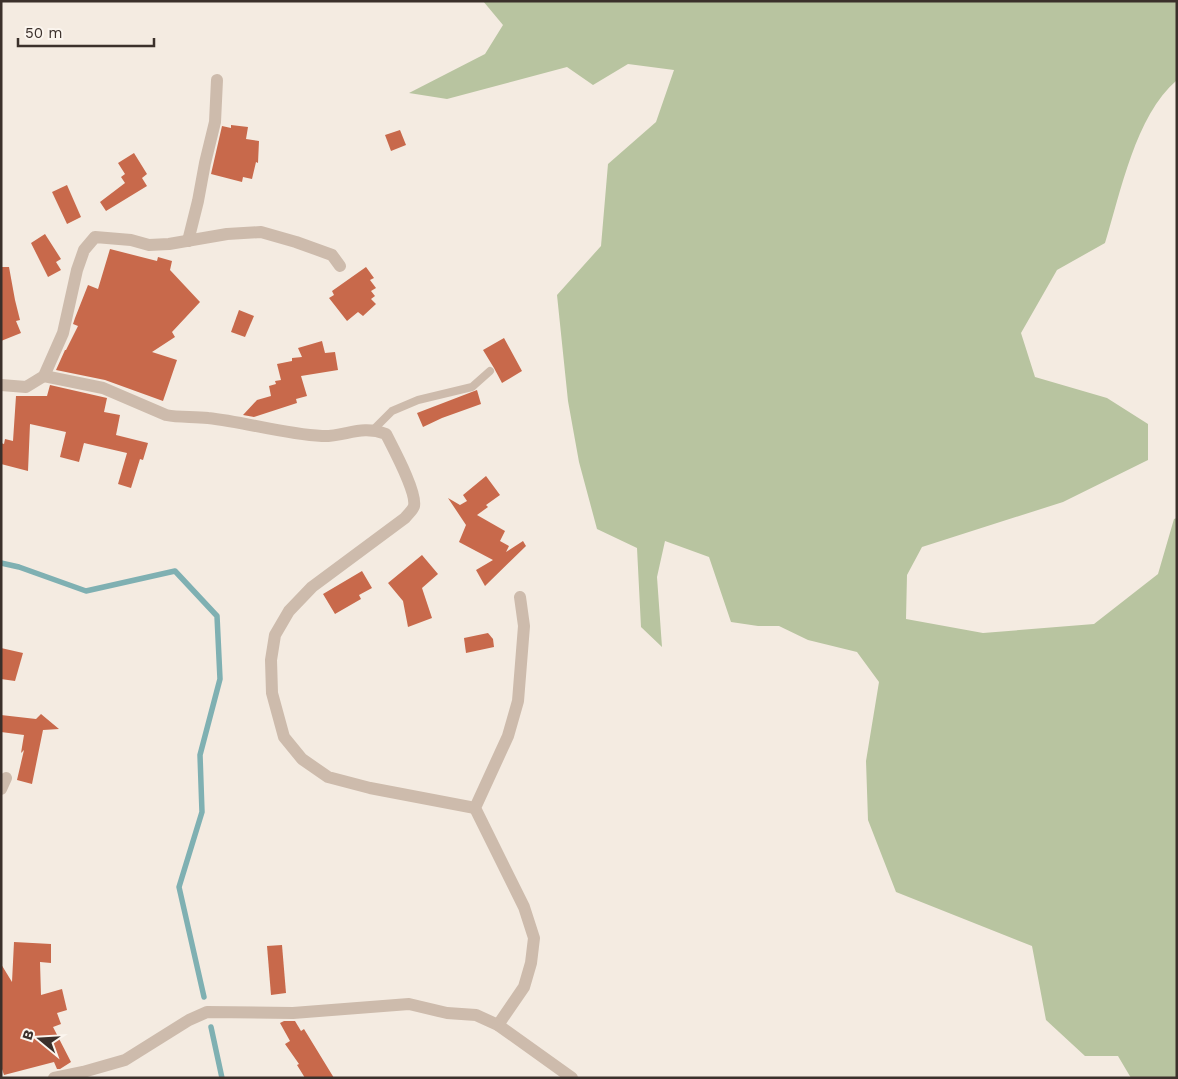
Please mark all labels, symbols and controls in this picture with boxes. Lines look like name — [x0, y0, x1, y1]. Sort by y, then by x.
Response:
scale bar — [18, 15, 154, 47]
text: 50 m — [25, 24, 62, 42]
north arrow — [15, 1014, 65, 1064]
text: B — [19, 1028, 37, 1042]

